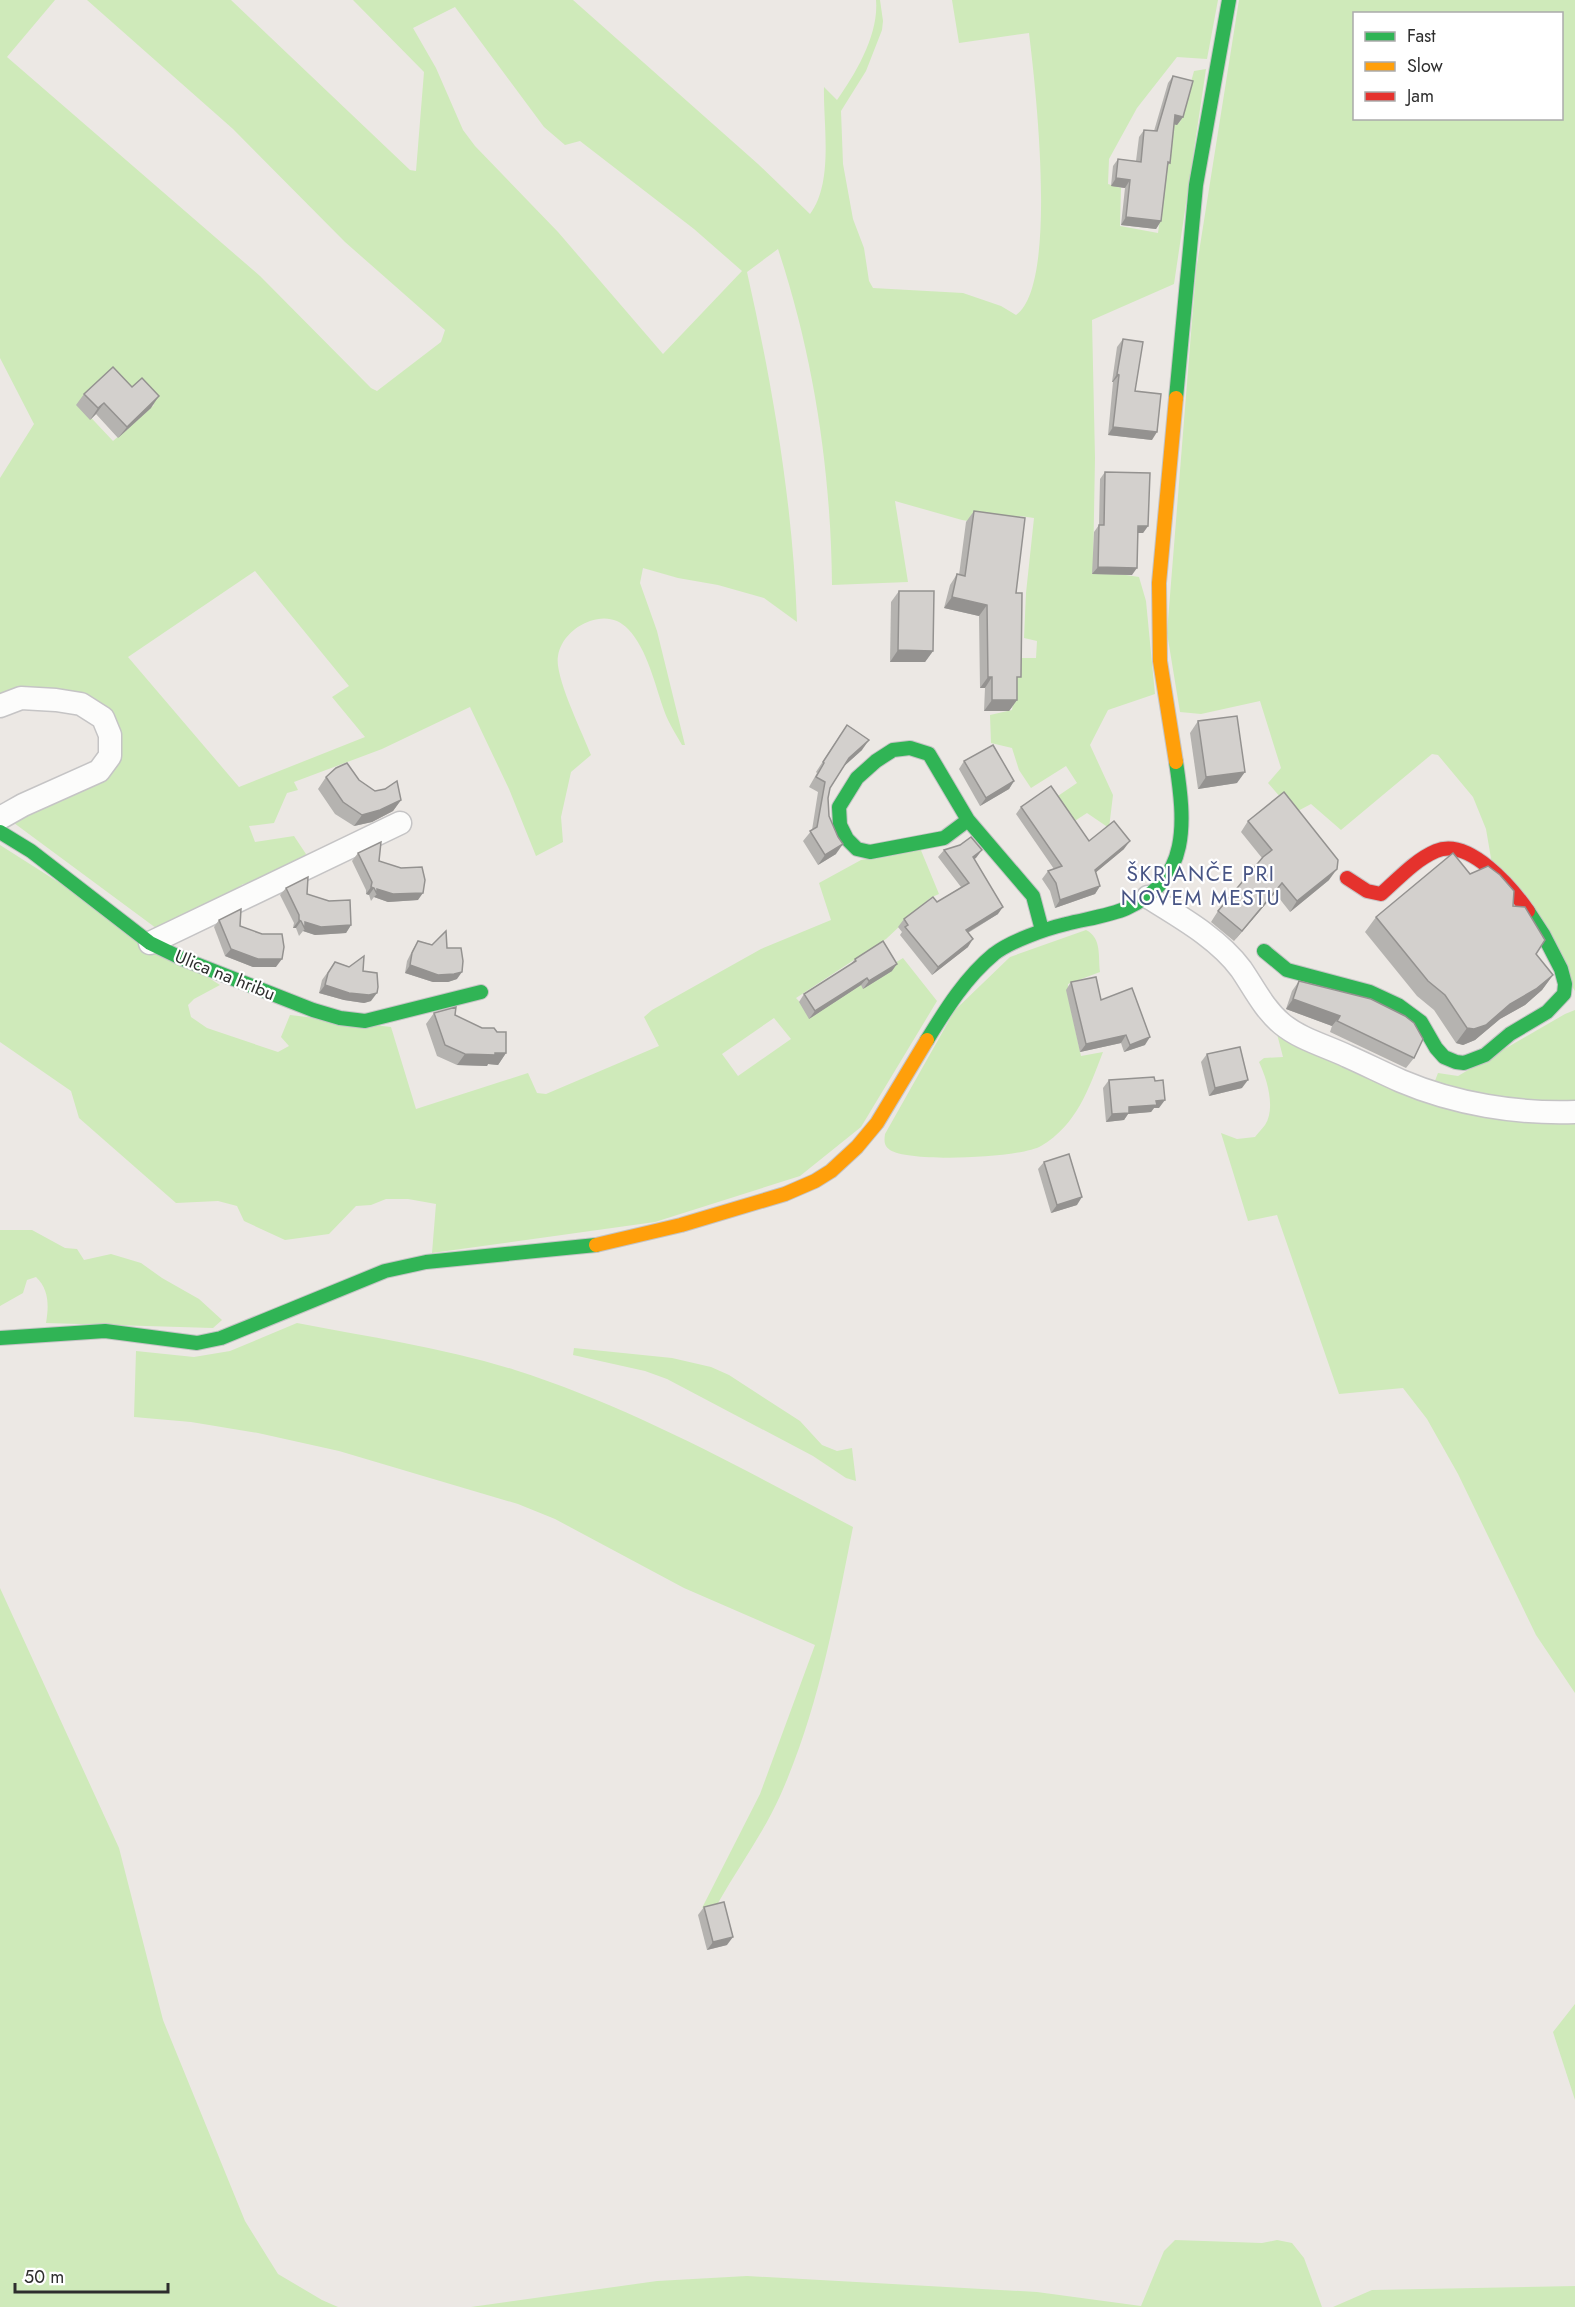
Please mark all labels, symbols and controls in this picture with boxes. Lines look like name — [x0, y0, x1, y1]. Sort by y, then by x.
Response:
legend — [1353, 12, 1563, 120]
text: Fast — [1407, 23, 1436, 49]
text: Slow — [1407, 53, 1444, 79]
text: Jam — [1405, 83, 1434, 109]
district label: ŠKRJANČE PRI NOVEM MESTU — [1121, 859, 1281, 913]
street label: Ulica na hribu — [171, 943, 279, 1007]
scale bar — [15, 2256, 168, 2294]
text: 50 m — [24, 2264, 64, 2290]

